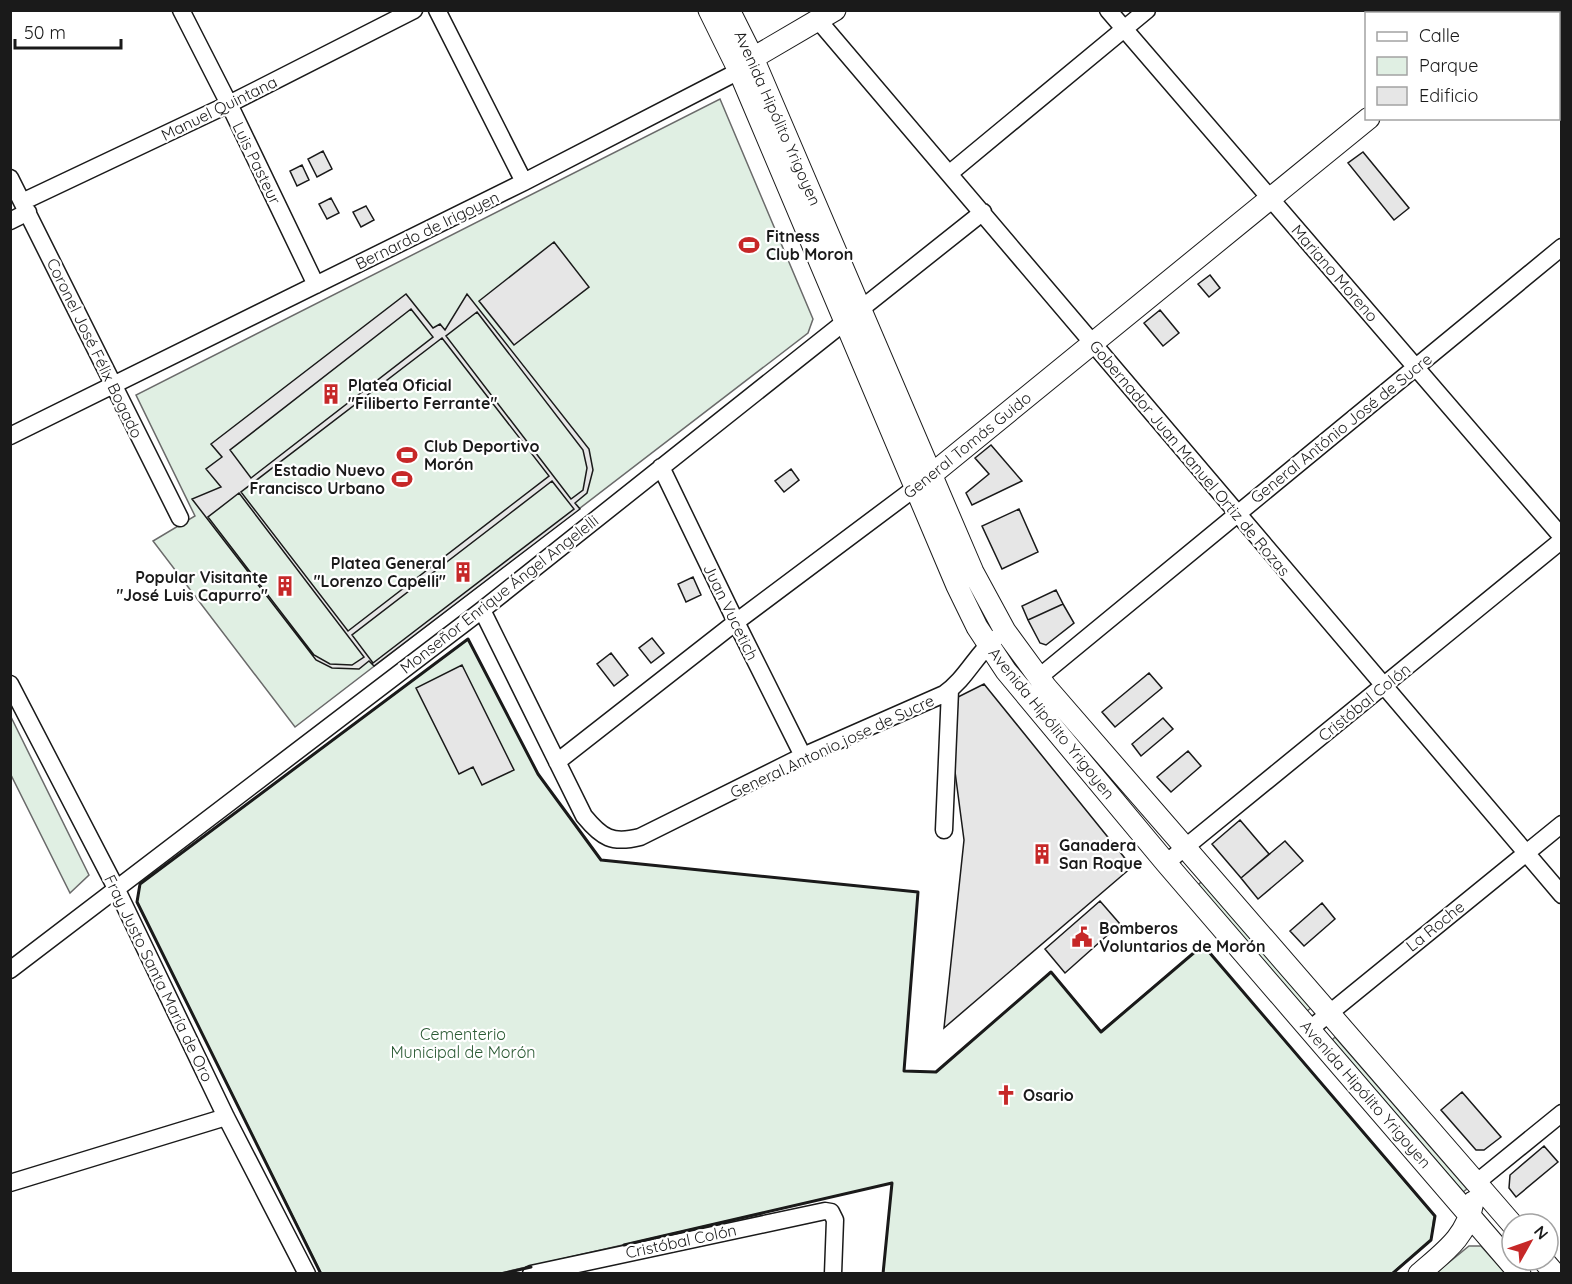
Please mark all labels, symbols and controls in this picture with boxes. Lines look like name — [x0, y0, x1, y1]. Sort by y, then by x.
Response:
scale bar — [15, 12, 122, 50]
legend — [1365, 12, 1560, 120]
text: 50 m — [24, 21, 66, 44]
text: Calle — [1419, 24, 1460, 47]
street label: Avenida Hipólito Yrigoyen — [730, 27, 826, 209]
text: Parque — [1419, 54, 1478, 77]
street label: Manuel Quintana — [158, 71, 280, 145]
text: Edificio — [1419, 84, 1478, 107]
street label: Luis Pasteur — [228, 119, 286, 207]
street label: Bernardo de Irigoyen — [352, 187, 502, 273]
street label: Mariano Moreno — [1287, 220, 1383, 326]
place label: Fitness Club Moron — [766, 226, 853, 264]
sports icon: Fitness Club Moron — [737, 233, 761, 257]
street label: Coronel José Félix Bogado — [43, 255, 147, 441]
street label: Gobernador Juan Manuel Ortiz de Rozas — [1085, 336, 1295, 580]
street label: General António José de Sucre — [1246, 349, 1436, 507]
place label: Platea Oficial "Filiberto Ferrante" — [348, 375, 497, 413]
building icon: Platea Oficial "Filiberto Ferrante" — [319, 382, 343, 406]
street label: General Tomás Guido — [899, 387, 1035, 503]
place label: Club Deportivo Morón — [424, 436, 539, 474]
sports icon: Club Deportivo Morón — [395, 443, 419, 467]
place label: Estadio Nuevo Francisco Urbano — [249, 460, 385, 498]
sports icon: Estadio Nuevo Francisco Urbano — [390, 467, 414, 491]
street label: Monseñor Enrique Ángel Angelelli — [396, 510, 602, 678]
place label: Platea General "Lorenzo Capelli" — [314, 553, 446, 591]
building icon: Platea General "Lorenzo Capelli" — [451, 560, 475, 584]
street label: Juan Vucetich — [699, 561, 763, 663]
place label: Popular Visitante "José Luis Capurro" — [116, 567, 268, 605]
building icon: Popular Visitante "José Luis Capurro" — [273, 574, 297, 598]
street label: Avenida Hipólito Yrigoyen — [985, 643, 1119, 803]
street label: Cristóbal Colón — [1314, 659, 1414, 745]
street label: General Antonio jose de Sucre — [727, 690, 937, 802]
place label: Ganadera San Roque — [1059, 835, 1142, 873]
building icon: Ganadera San Roque — [1030, 842, 1054, 866]
street label: Fray Justo Santa María de Oro — [100, 871, 218, 1085]
street label: La Roche — [1402, 896, 1468, 956]
place label: Bomberos Voluntarios de Morón — [1099, 918, 1266, 956]
public building icon: Bomberos Voluntarios de Morón — [1070, 925, 1094, 949]
street label: Avenida Hipólito Yrigoyen — [1296, 1016, 1436, 1172]
park label: Cementerio Municipal de Morón — [390, 1024, 536, 1062]
church icon: Osario — [994, 1083, 1018, 1107]
place label: Osario — [1023, 1085, 1074, 1105]
north arrow — [1500, 1212, 1560, 1272]
street label: Cristóbal Colón — [624, 1219, 738, 1263]
text: N — [1530, 1221, 1553, 1243]

